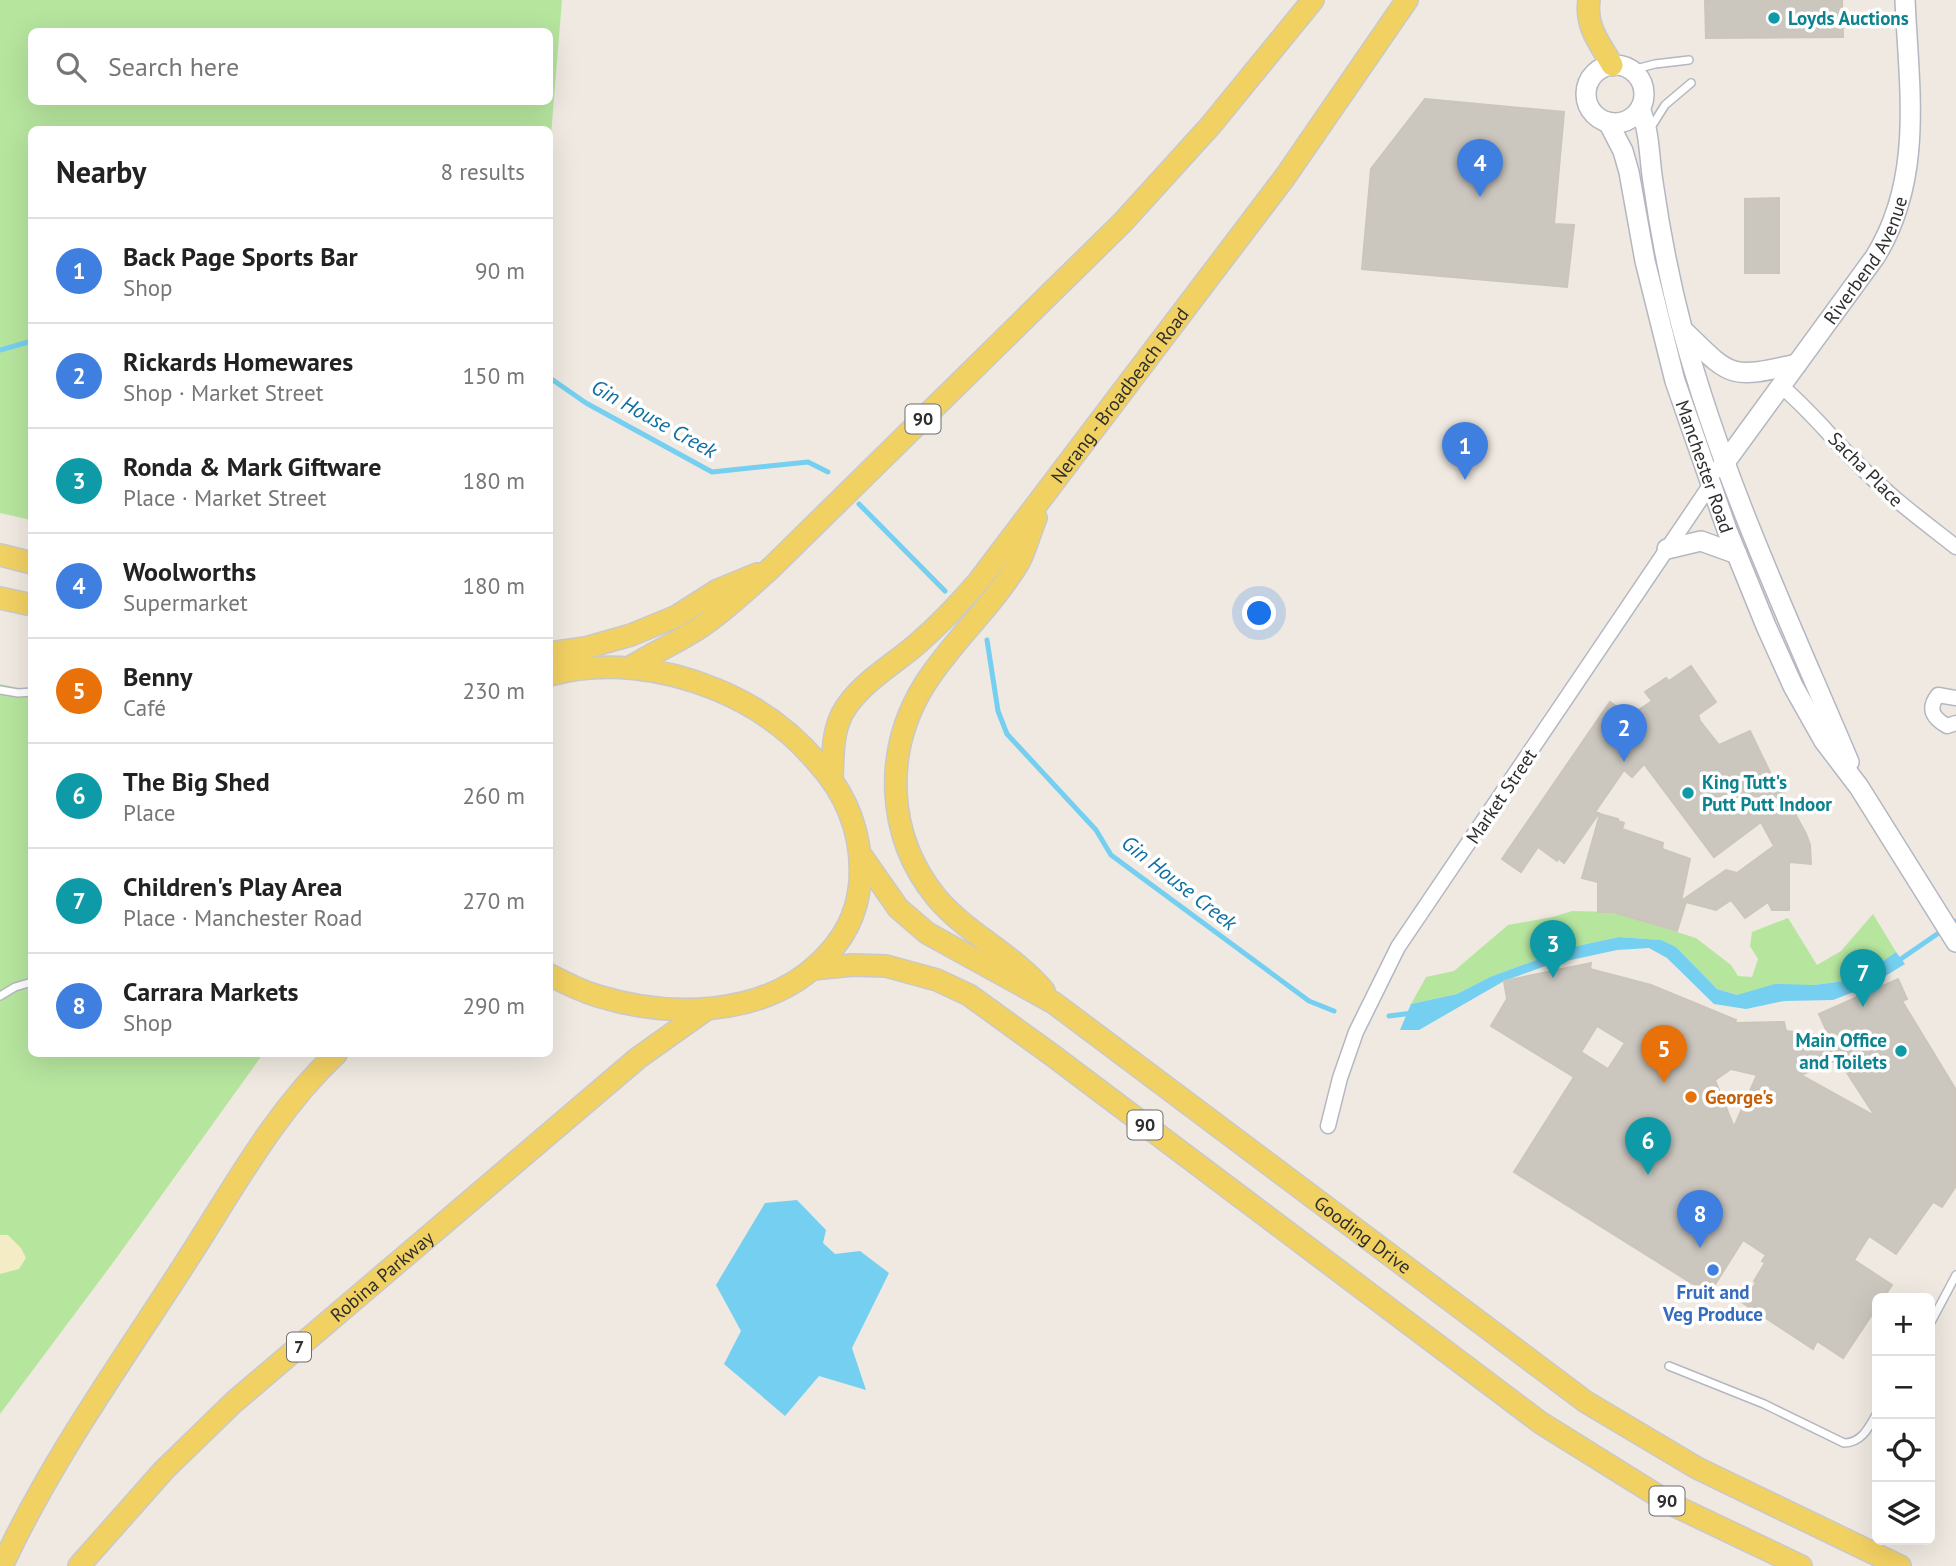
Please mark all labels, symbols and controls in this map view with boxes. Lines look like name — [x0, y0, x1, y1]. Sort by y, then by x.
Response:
place label: Loyds Auctions — [1788, 6, 1909, 30]
marker: Loyds Auctions — [1766, 10, 1782, 26]
search box — [28, 28, 553, 105]
icon: search — [52, 48, 90, 86]
text: Search here — [108, 50, 239, 83]
pin: 4 — [1457, 139, 1503, 197]
text: Nearby — [56, 152, 146, 191]
text: 8 results — [441, 157, 525, 186]
street label: Riverbend Avenue — [1818, 193, 1912, 329]
text: Back Page Sports Bar — [123, 240, 358, 273]
text: 1 — [72, 256, 86, 285]
text: 90 m — [475, 256, 525, 285]
text: Shop — [123, 273, 173, 302]
street label: Nerang - Broadbeach Road — [1045, 303, 1194, 488]
text: Rickards Homewares — [123, 345, 353, 378]
text: 2 — [72, 361, 86, 390]
text: 150 m — [463, 361, 525, 390]
water label: Gin House Creek — [587, 373, 723, 465]
text: Shop · Market Street — [123, 378, 324, 407]
street label: Manchester Road — [1671, 397, 1739, 536]
road number: 90 — [906, 404, 940, 433]
pin: 1 — [1442, 422, 1488, 480]
street label: Sacha Place — [1823, 426, 1909, 512]
text: Ronda & Mark Giftware — [123, 450, 381, 483]
text: 3 — [72, 466, 86, 495]
text: 180 m — [463, 466, 525, 495]
text: Place · Market Street — [123, 483, 326, 512]
text: Woolworths — [123, 555, 256, 588]
text: 4 — [72, 571, 86, 600]
text: 180 m — [463, 571, 525, 600]
text: Supermarket — [123, 588, 248, 617]
your location — [1242, 596, 1276, 630]
text: Benny — [123, 660, 192, 693]
text: 5 — [72, 676, 86, 705]
text: 230 m — [463, 676, 525, 705]
text: Café — [123, 693, 166, 722]
pin: 2 — [1601, 704, 1647, 762]
street label: Market Street — [1460, 743, 1542, 848]
text: The Big Shed — [123, 765, 270, 798]
place label: King Tutt's Putt Putt Indoor — [1702, 770, 1832, 816]
text: 6 — [72, 781, 86, 810]
text: 260 m — [463, 781, 525, 810]
marker: King Tutt's Putt Putt Indoor — [1680, 785, 1696, 801]
text: Place — [123, 798, 176, 827]
water label: Gin House Creek — [1116, 829, 1244, 937]
text: Children's Play Area — [123, 870, 343, 903]
text: 7 — [72, 886, 86, 915]
text: 270 m — [463, 886, 525, 915]
text: Place · Manchester Road — [123, 903, 362, 932]
pin: 3 — [1530, 920, 1576, 978]
pin: 7 — [1840, 949, 1886, 1007]
text: Carrara Markets — [123, 975, 298, 1008]
text: 8 — [72, 991, 86, 1020]
text: 290 m — [463, 991, 525, 1020]
text: Shop — [123, 1008, 173, 1037]
pin: 5 — [1641, 1025, 1687, 1083]
place label: Main Office and Toilets — [1795, 1028, 1887, 1074]
marker: Main Office and Toilets — [1893, 1043, 1909, 1059]
place label: George's — [1705, 1085, 1773, 1109]
marker: George's — [1683, 1089, 1699, 1105]
road number: 90 — [1128, 1110, 1162, 1140]
pin: 6 — [1625, 1117, 1671, 1175]
street label: Gooding Drive — [1309, 1190, 1416, 1279]
pin: 8 — [1677, 1190, 1723, 1248]
street label: Robina Parkway — [325, 1225, 439, 1327]
marker: Fruit and Veg Produce — [1705, 1262, 1721, 1278]
place label: Fruit and Veg Produce — [1662, 1280, 1763, 1326]
map controls — [1872, 1293, 1935, 1545]
button: + — [1872, 1293, 1935, 1356]
road number: 7 — [287, 1332, 311, 1362]
button: − — [1872, 1356, 1935, 1419]
button: locate — [1872, 1419, 1935, 1482]
button: layers — [1872, 1482, 1935, 1545]
road number: 90 — [1650, 1486, 1684, 1516]

